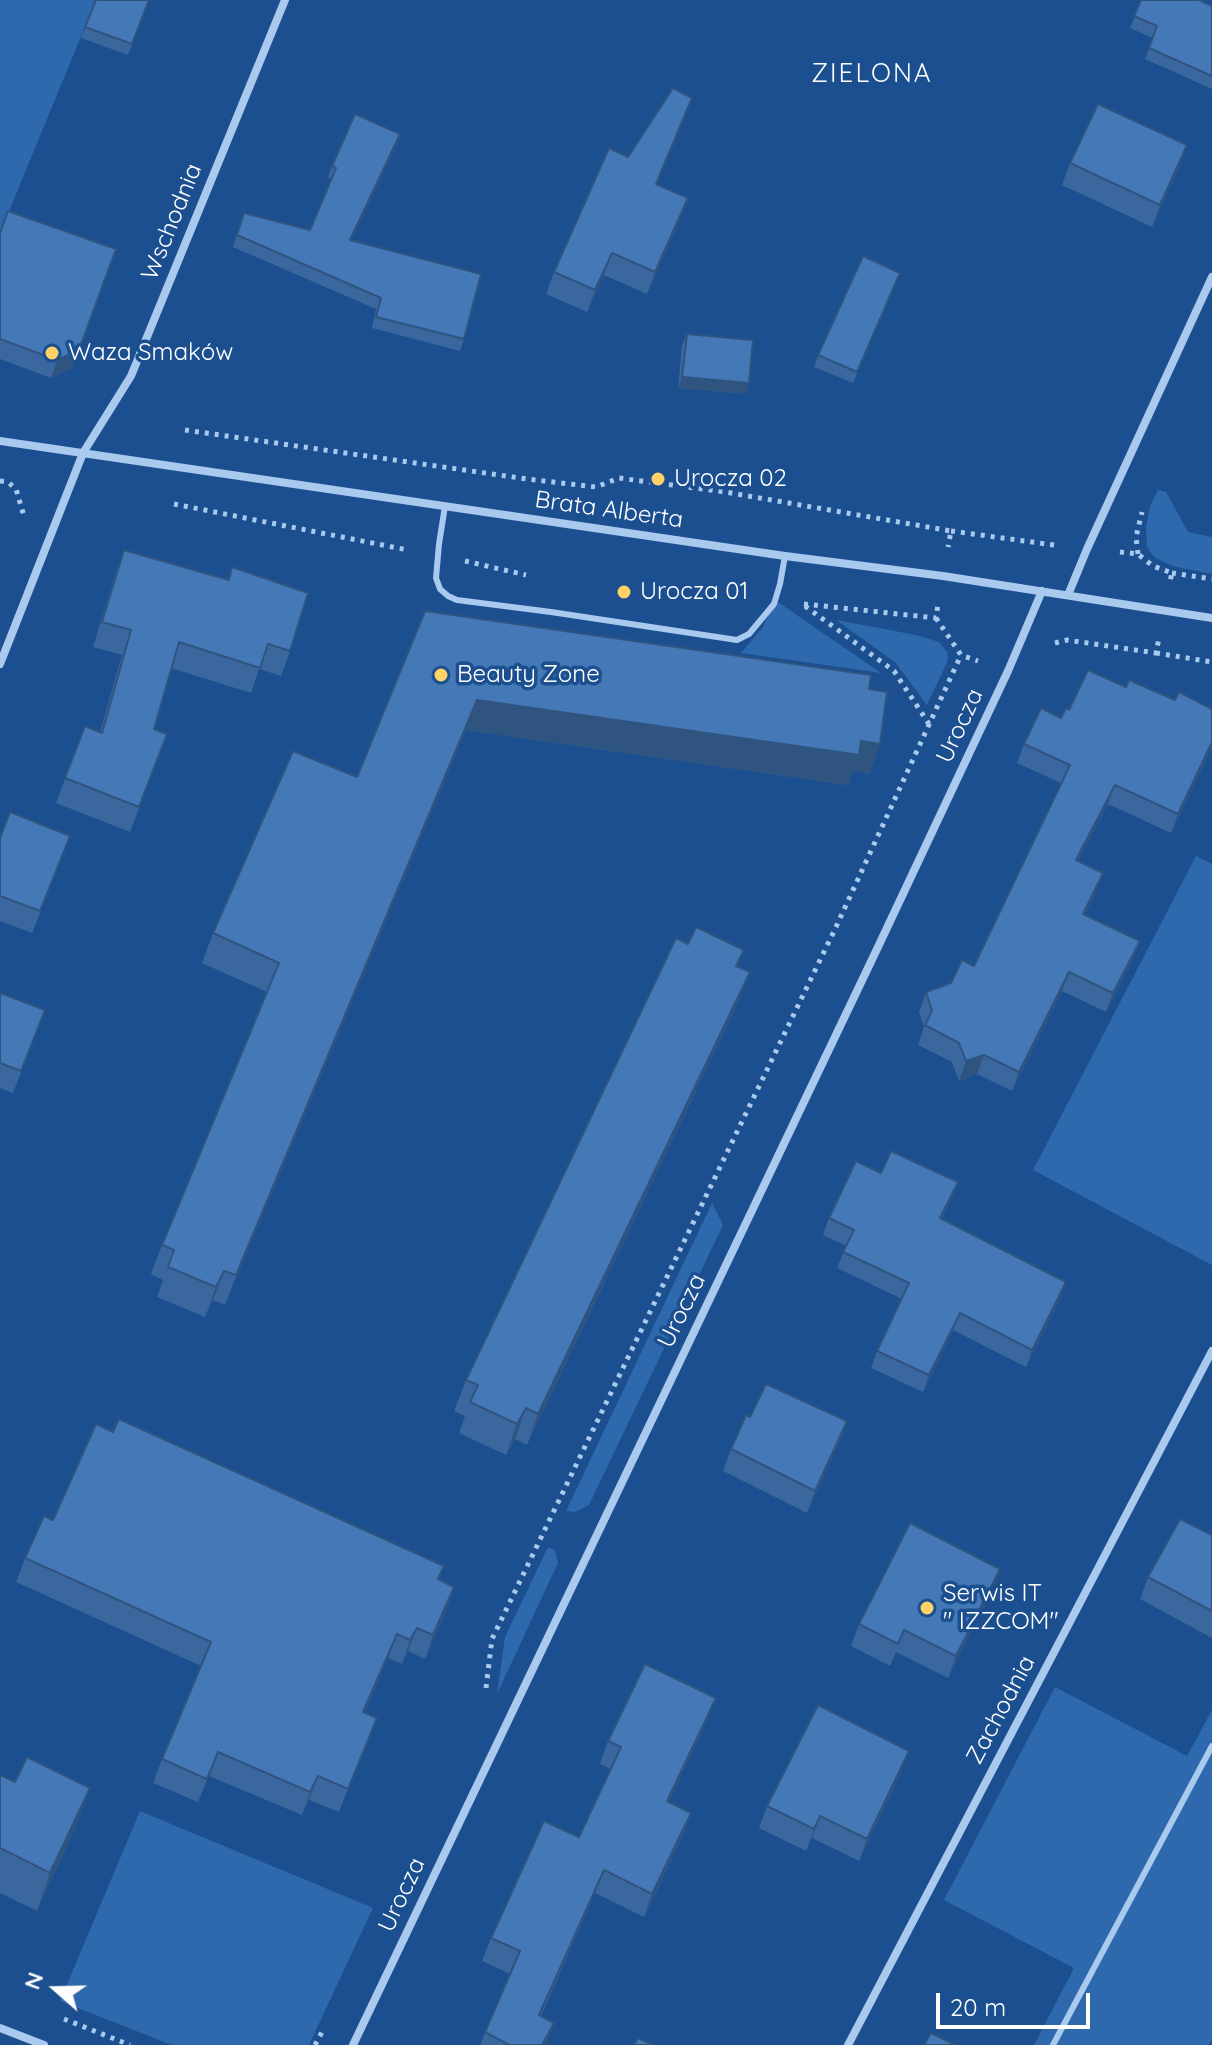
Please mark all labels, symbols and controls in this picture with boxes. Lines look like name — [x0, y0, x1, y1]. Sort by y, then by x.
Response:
district label: ZIELONA — [811, 58, 933, 90]
street label: Wschodnia — [136, 160, 208, 284]
place label: Waza Smaków — [68, 339, 233, 367]
marker: Waza Smaków — [43, 344, 61, 362]
place label: Urocza 02 — [674, 465, 787, 493]
marker: Urocza 02 — [649, 470, 667, 488]
street label: Brata Alberta — [533, 485, 685, 535]
place label: Urocza 01 — [640, 578, 749, 606]
marker: Urocza 01 — [615, 583, 633, 601]
place label: Beauty Zone — [457, 661, 600, 689]
marker: Beauty Zone — [432, 666, 450, 684]
street label: Urocza — [930, 684, 990, 768]
street label: Urocza — [652, 1269, 712, 1353]
place label: Serwis IT " IZZCOM" — [943, 1580, 1059, 1636]
marker: Serwis IT " IZZCOM" — [918, 1599, 936, 1617]
street label: Zachodnia — [960, 1651, 1042, 1769]
street label: Urocza — [372, 1853, 432, 1937]
north arrow — [16, 1949, 96, 2029]
text: N — [18, 1968, 49, 1993]
scale bar — [940, 1977, 1094, 2027]
text: 20 m — [950, 1992, 1006, 2022]

